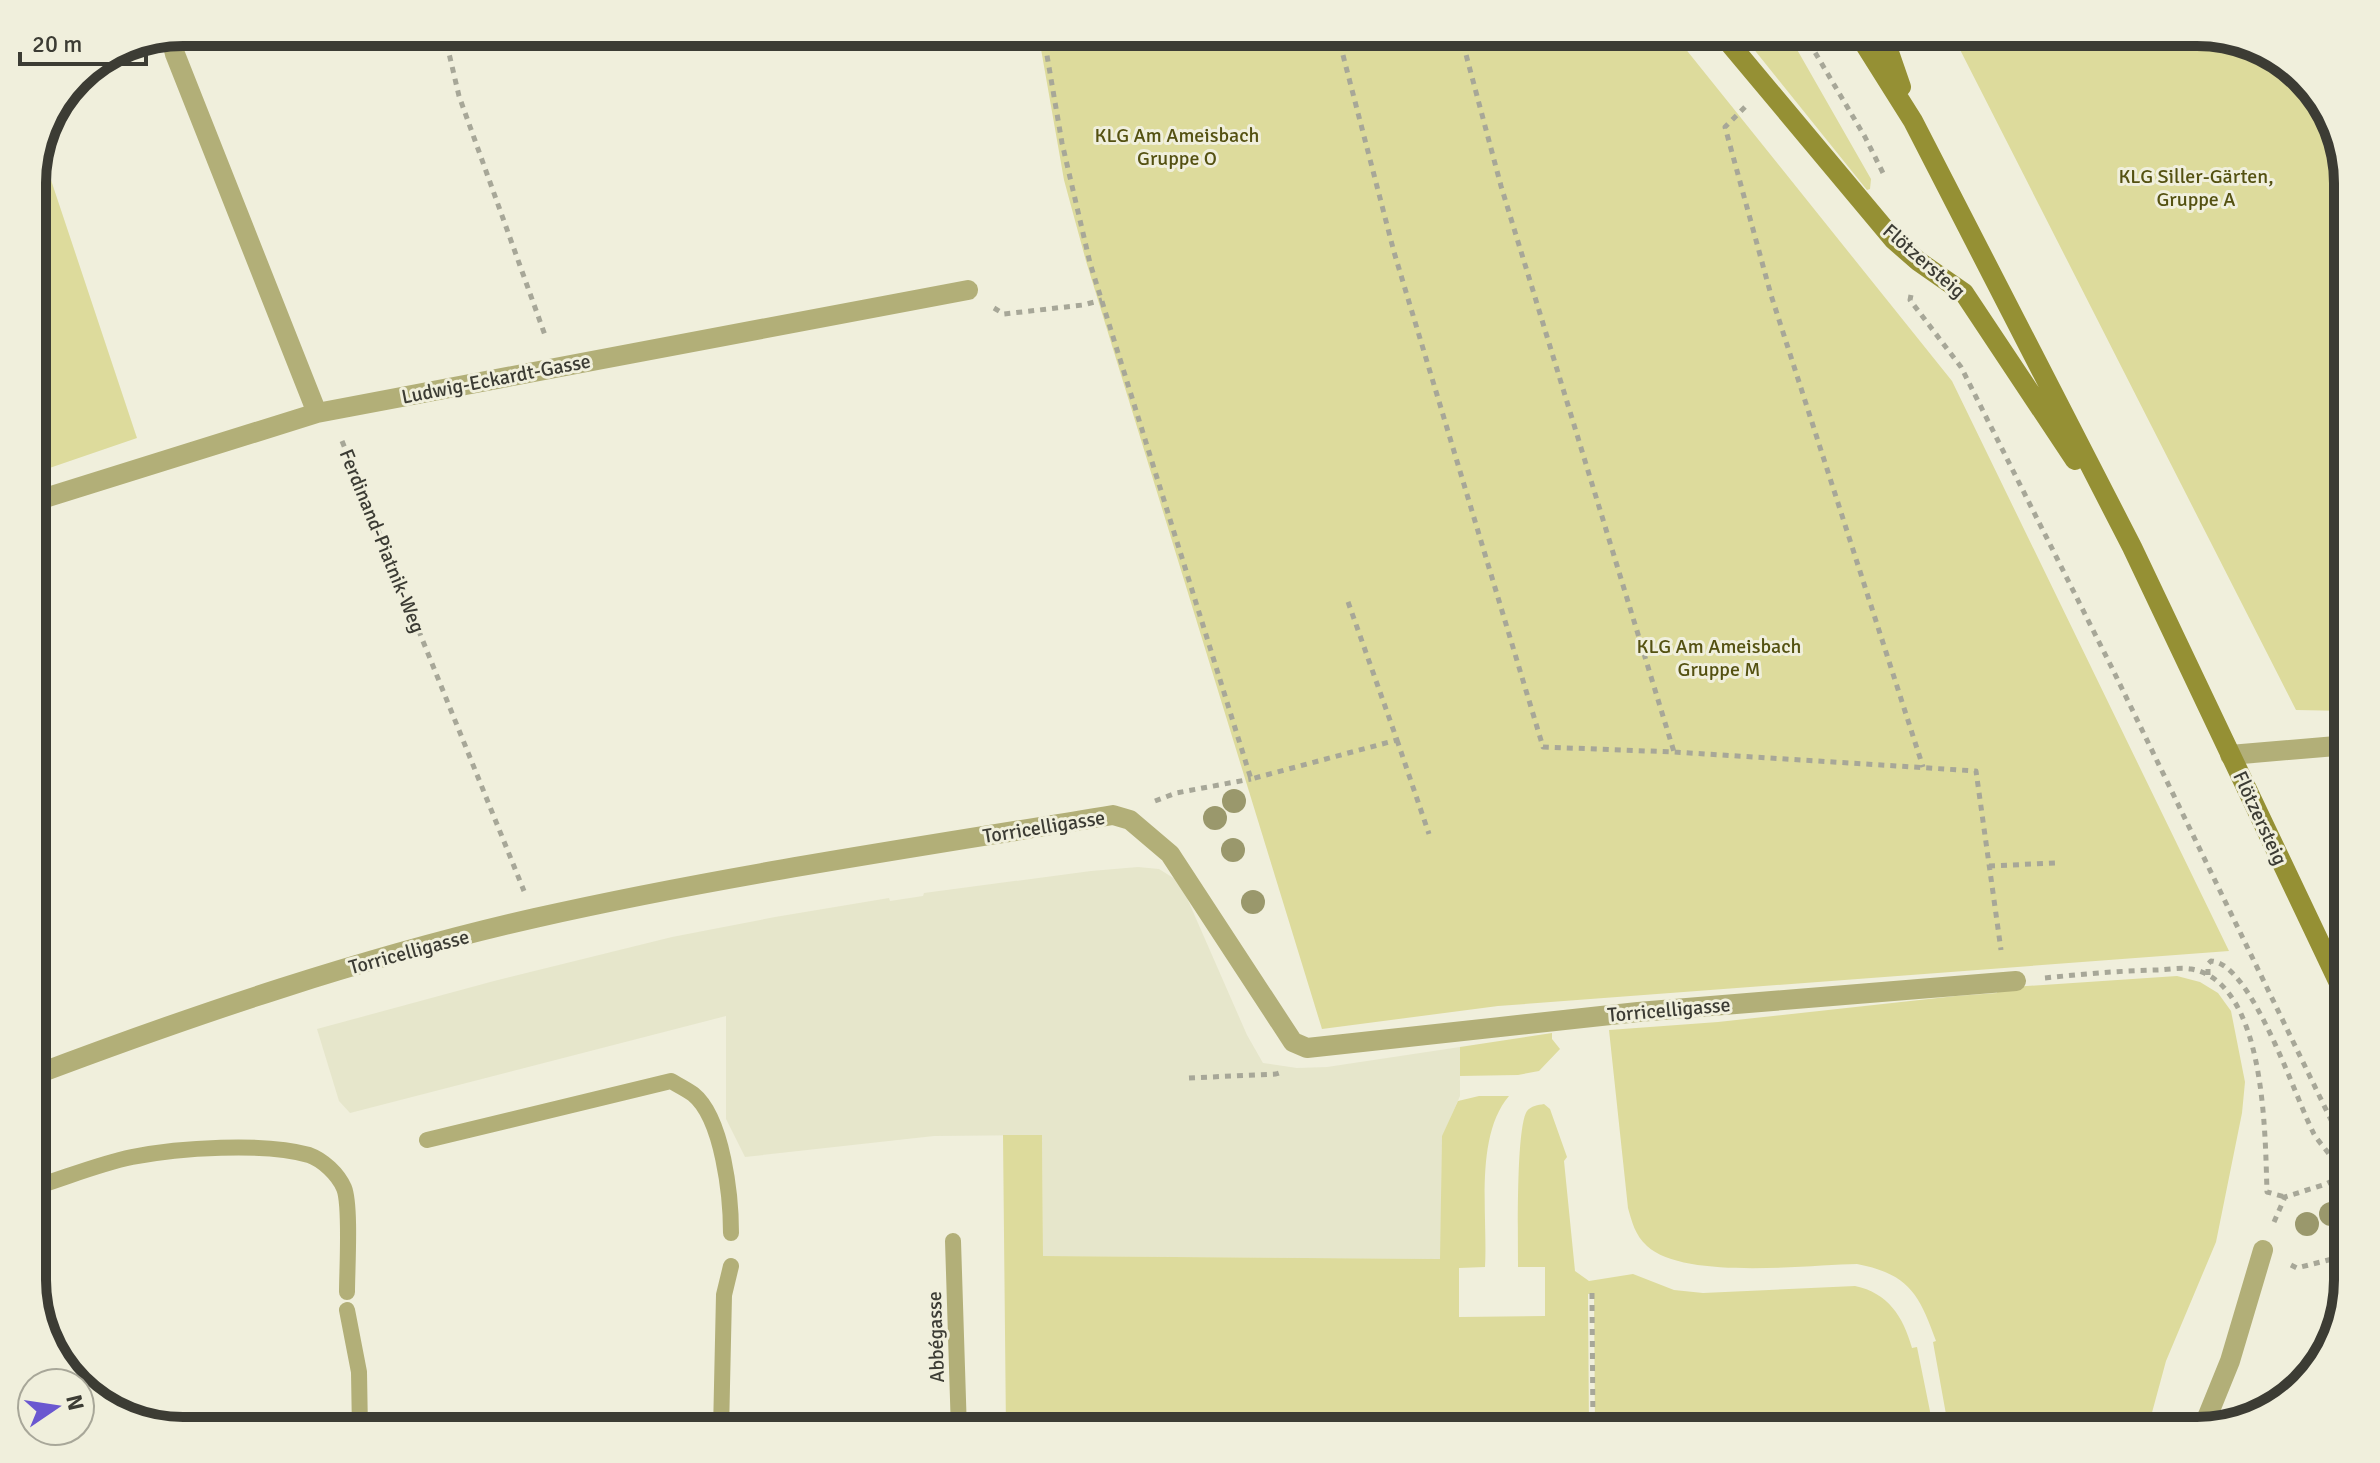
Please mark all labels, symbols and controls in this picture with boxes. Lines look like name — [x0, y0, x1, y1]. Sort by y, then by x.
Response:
scale bar — [20, 16, 146, 66]
text: 20 m — [32, 29, 82, 59]
park label: KLG Am Ameisbach Gruppe O — [1095, 123, 1259, 171]
park label: KLG Siller-Gärten, Gruppe A — [2118, 164, 2274, 212]
street label: Flötzersteig — [1878, 218, 1970, 304]
street label: Ludwig-Eckardt-Gasse — [399, 348, 593, 410]
street label: Ferdinand-Piatnik-Weg — [334, 445, 430, 637]
park label: KLG Am Ameisbach Gruppe M — [1637, 634, 1801, 682]
street label: Flötzersteig — [2227, 767, 2293, 869]
street label: Torricelligasse — [981, 805, 1107, 849]
street label: Torricelligasse — [346, 924, 472, 980]
street label: Torricelligasse — [1606, 992, 1732, 1028]
street label: Abbégasse — [922, 1291, 950, 1383]
north arrow — [16, 1367, 96, 1447]
text: N — [60, 1392, 90, 1413]

